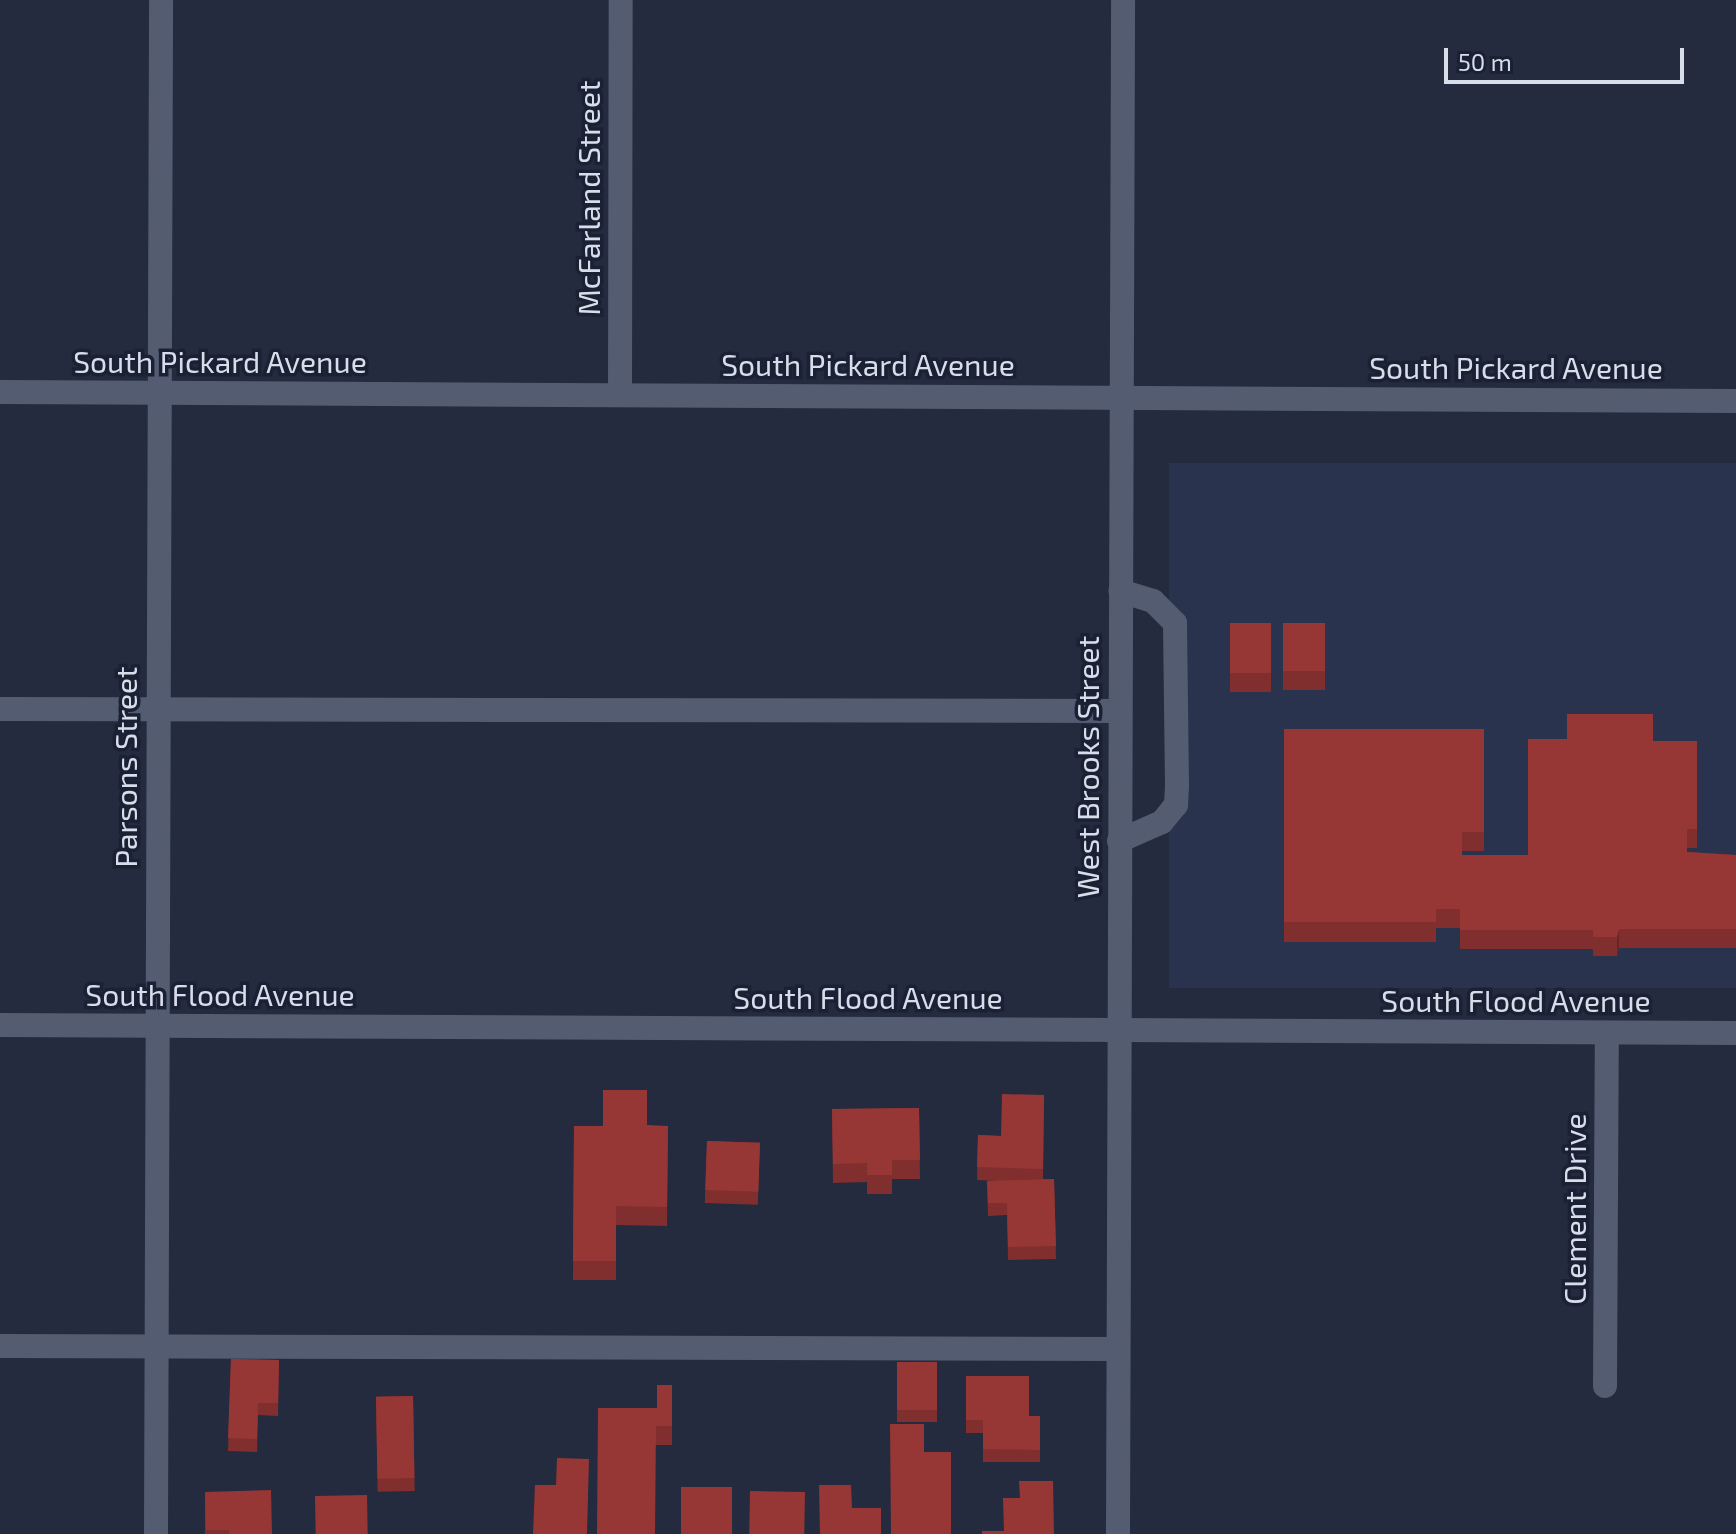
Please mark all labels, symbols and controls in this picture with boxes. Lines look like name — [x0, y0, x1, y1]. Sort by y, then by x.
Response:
scale bar — [1448, 32, 1688, 82]
text: 50 m — [1458, 47, 1512, 76]
street label: McFarland Street — [570, 80, 606, 316]
street label: South Pickard Avenue — [73, 343, 367, 379]
street label: South Pickard Avenue — [721, 346, 1015, 382]
street label: South Pickard Avenue — [1369, 349, 1663, 385]
street label: West Brooks Street — [1069, 636, 1105, 898]
street label: Parsons Street — [107, 666, 143, 868]
street label: South Flood Avenue — [85, 976, 355, 1012]
street label: South Flood Avenue — [733, 979, 1003, 1015]
street label: South Flood Avenue — [1381, 982, 1651, 1018]
street label: Clement Drive — [1556, 1113, 1592, 1305]

